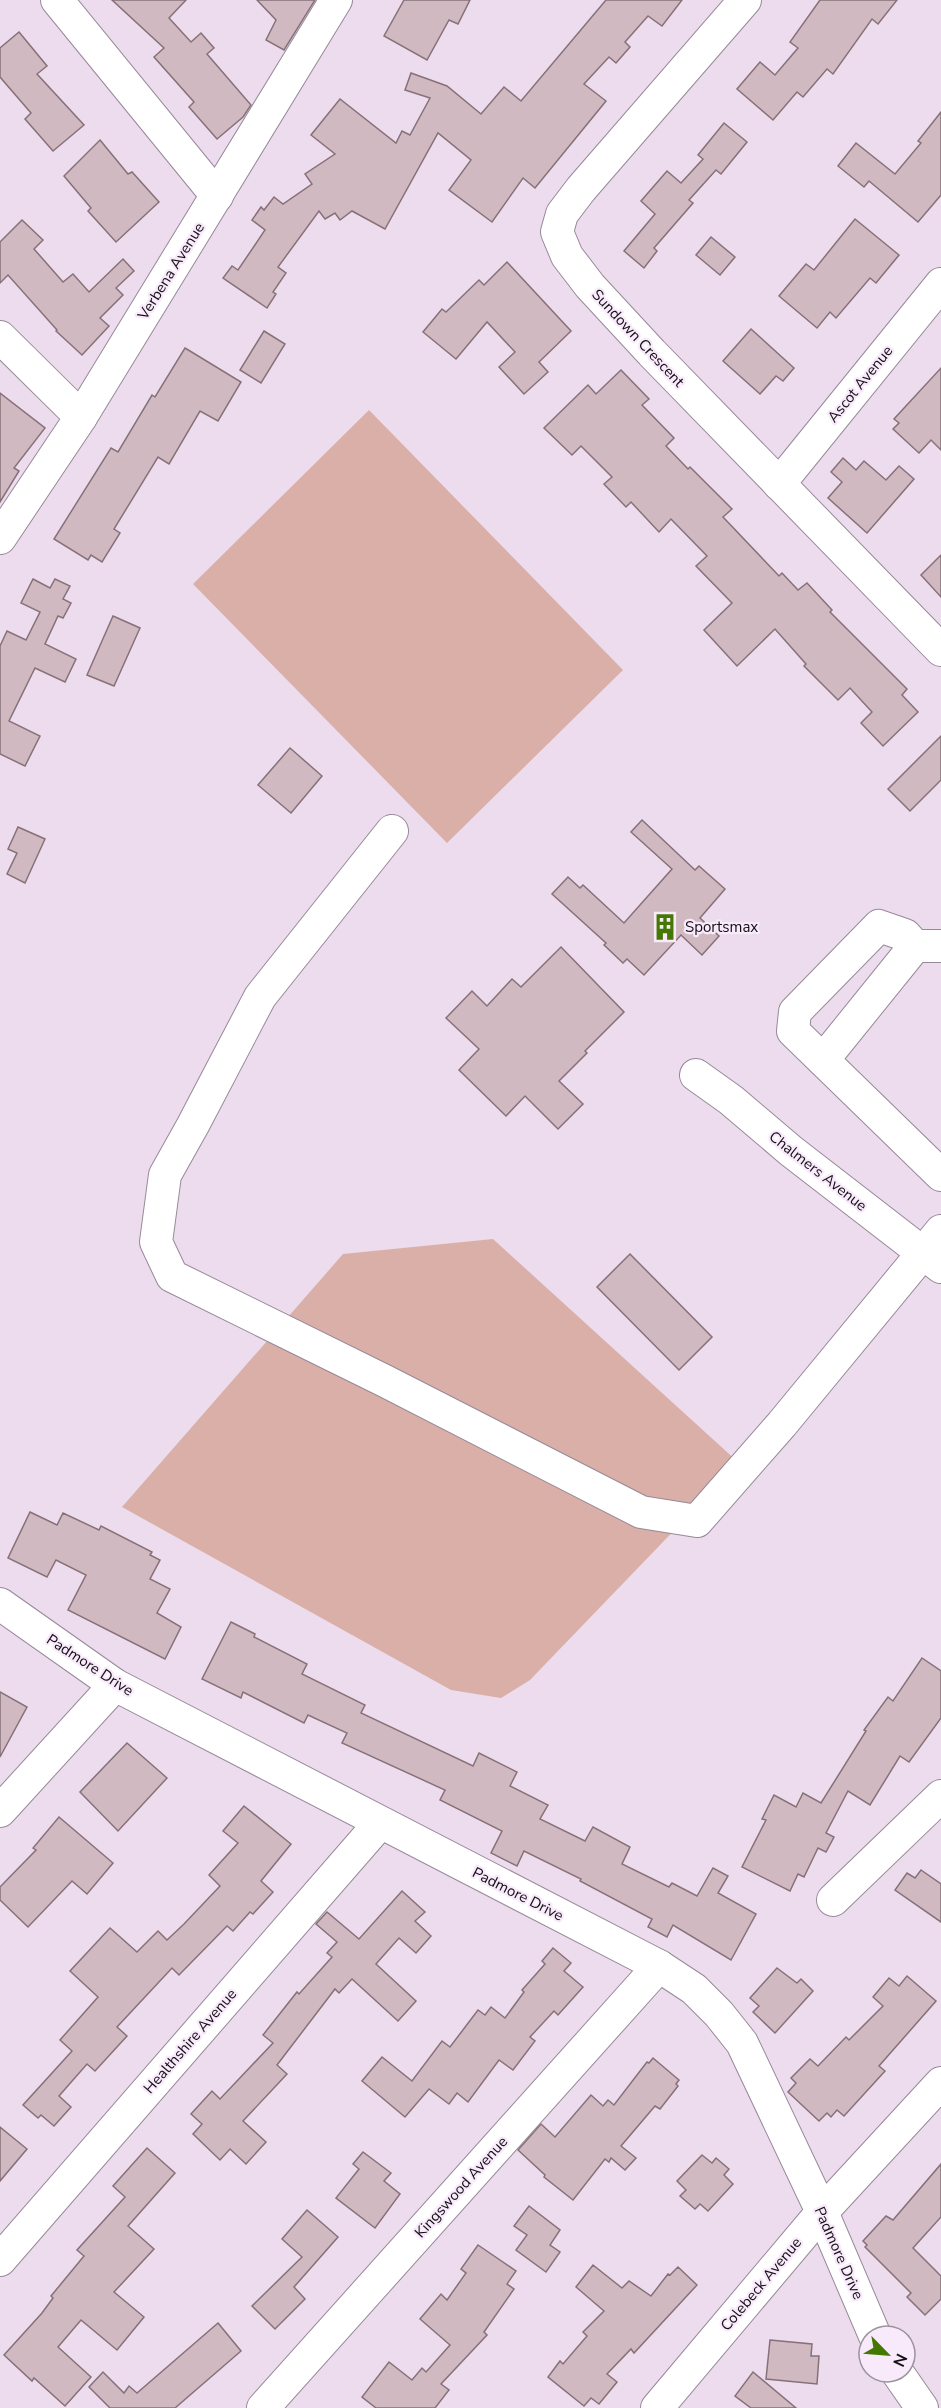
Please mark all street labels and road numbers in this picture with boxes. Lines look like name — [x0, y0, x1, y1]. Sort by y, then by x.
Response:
street label: Verbena Avenue — [133, 219, 209, 324]
street label: Sundown Crescent — [587, 285, 689, 392]
street label: Ascot Avenue — [823, 341, 897, 427]
street label: Chalmers Avenue — [765, 1126, 871, 1216]
street label: Padmore Drive — [43, 1629, 137, 1701]
street label: Padmore Drive — [469, 1862, 567, 1926]
street label: Healthshire Avenue — [139, 1984, 241, 2098]
street label: Kingswood Avenue — [410, 2132, 512, 2242]
street label: Padmore Drive — [810, 2203, 868, 2303]
street label: Colebeck Avenue — [716, 2233, 806, 2335]

